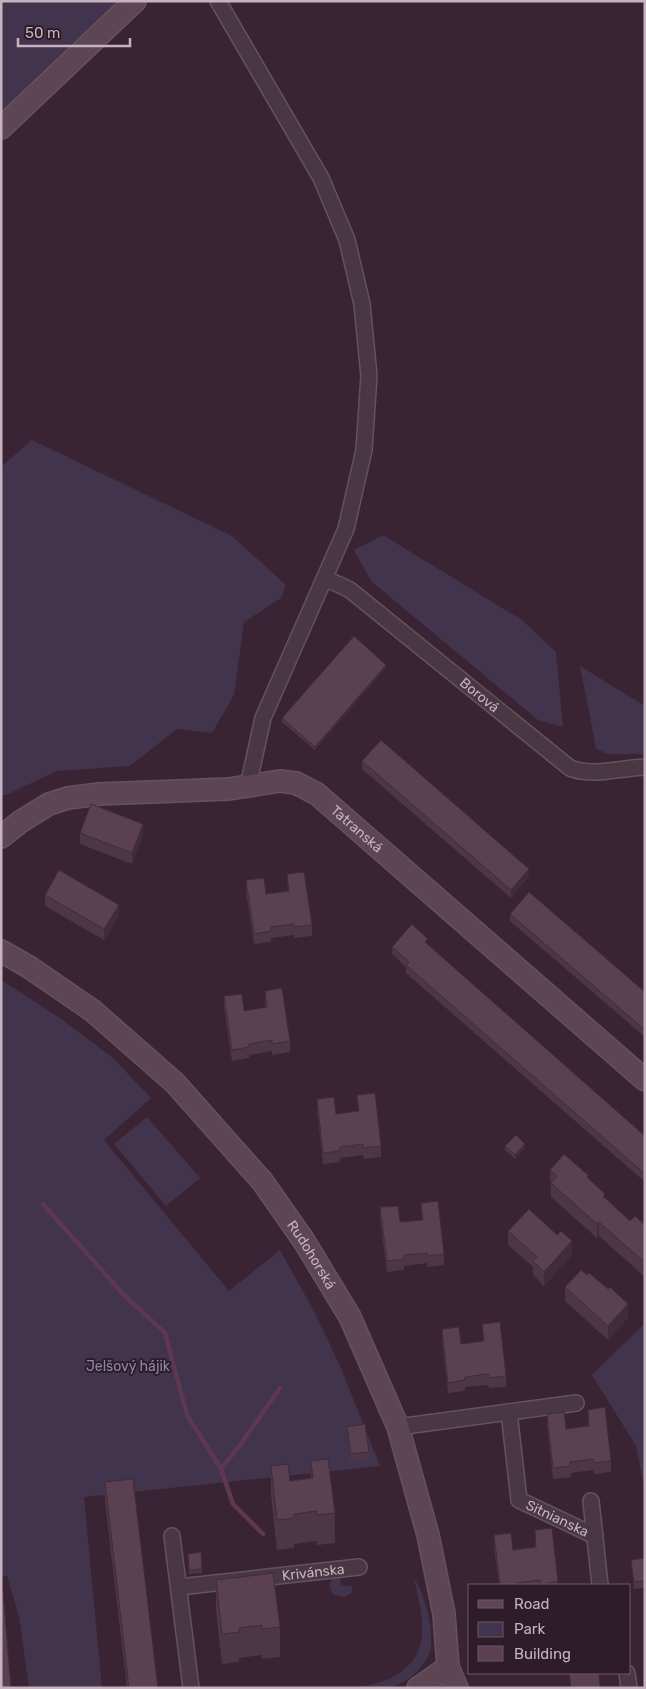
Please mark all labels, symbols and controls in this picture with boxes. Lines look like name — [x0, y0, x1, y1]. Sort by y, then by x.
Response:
scale bar — [18, 15, 130, 47]
text: 50 m — [25, 24, 60, 42]
street label: Borová — [456, 674, 502, 716]
street label: Tatranská — [327, 802, 386, 856]
street label: Rudohorská — [283, 1217, 339, 1292]
park label: Jelšový hájik — [86, 1358, 171, 1375]
street label: Sitnianska — [523, 1496, 591, 1541]
street label: Krivánska — [281, 1561, 345, 1585]
legend — [468, 1584, 631, 1674]
text: Road — [514, 1595, 550, 1613]
text: Park — [514, 1620, 545, 1638]
text: Building — [514, 1645, 571, 1663]

